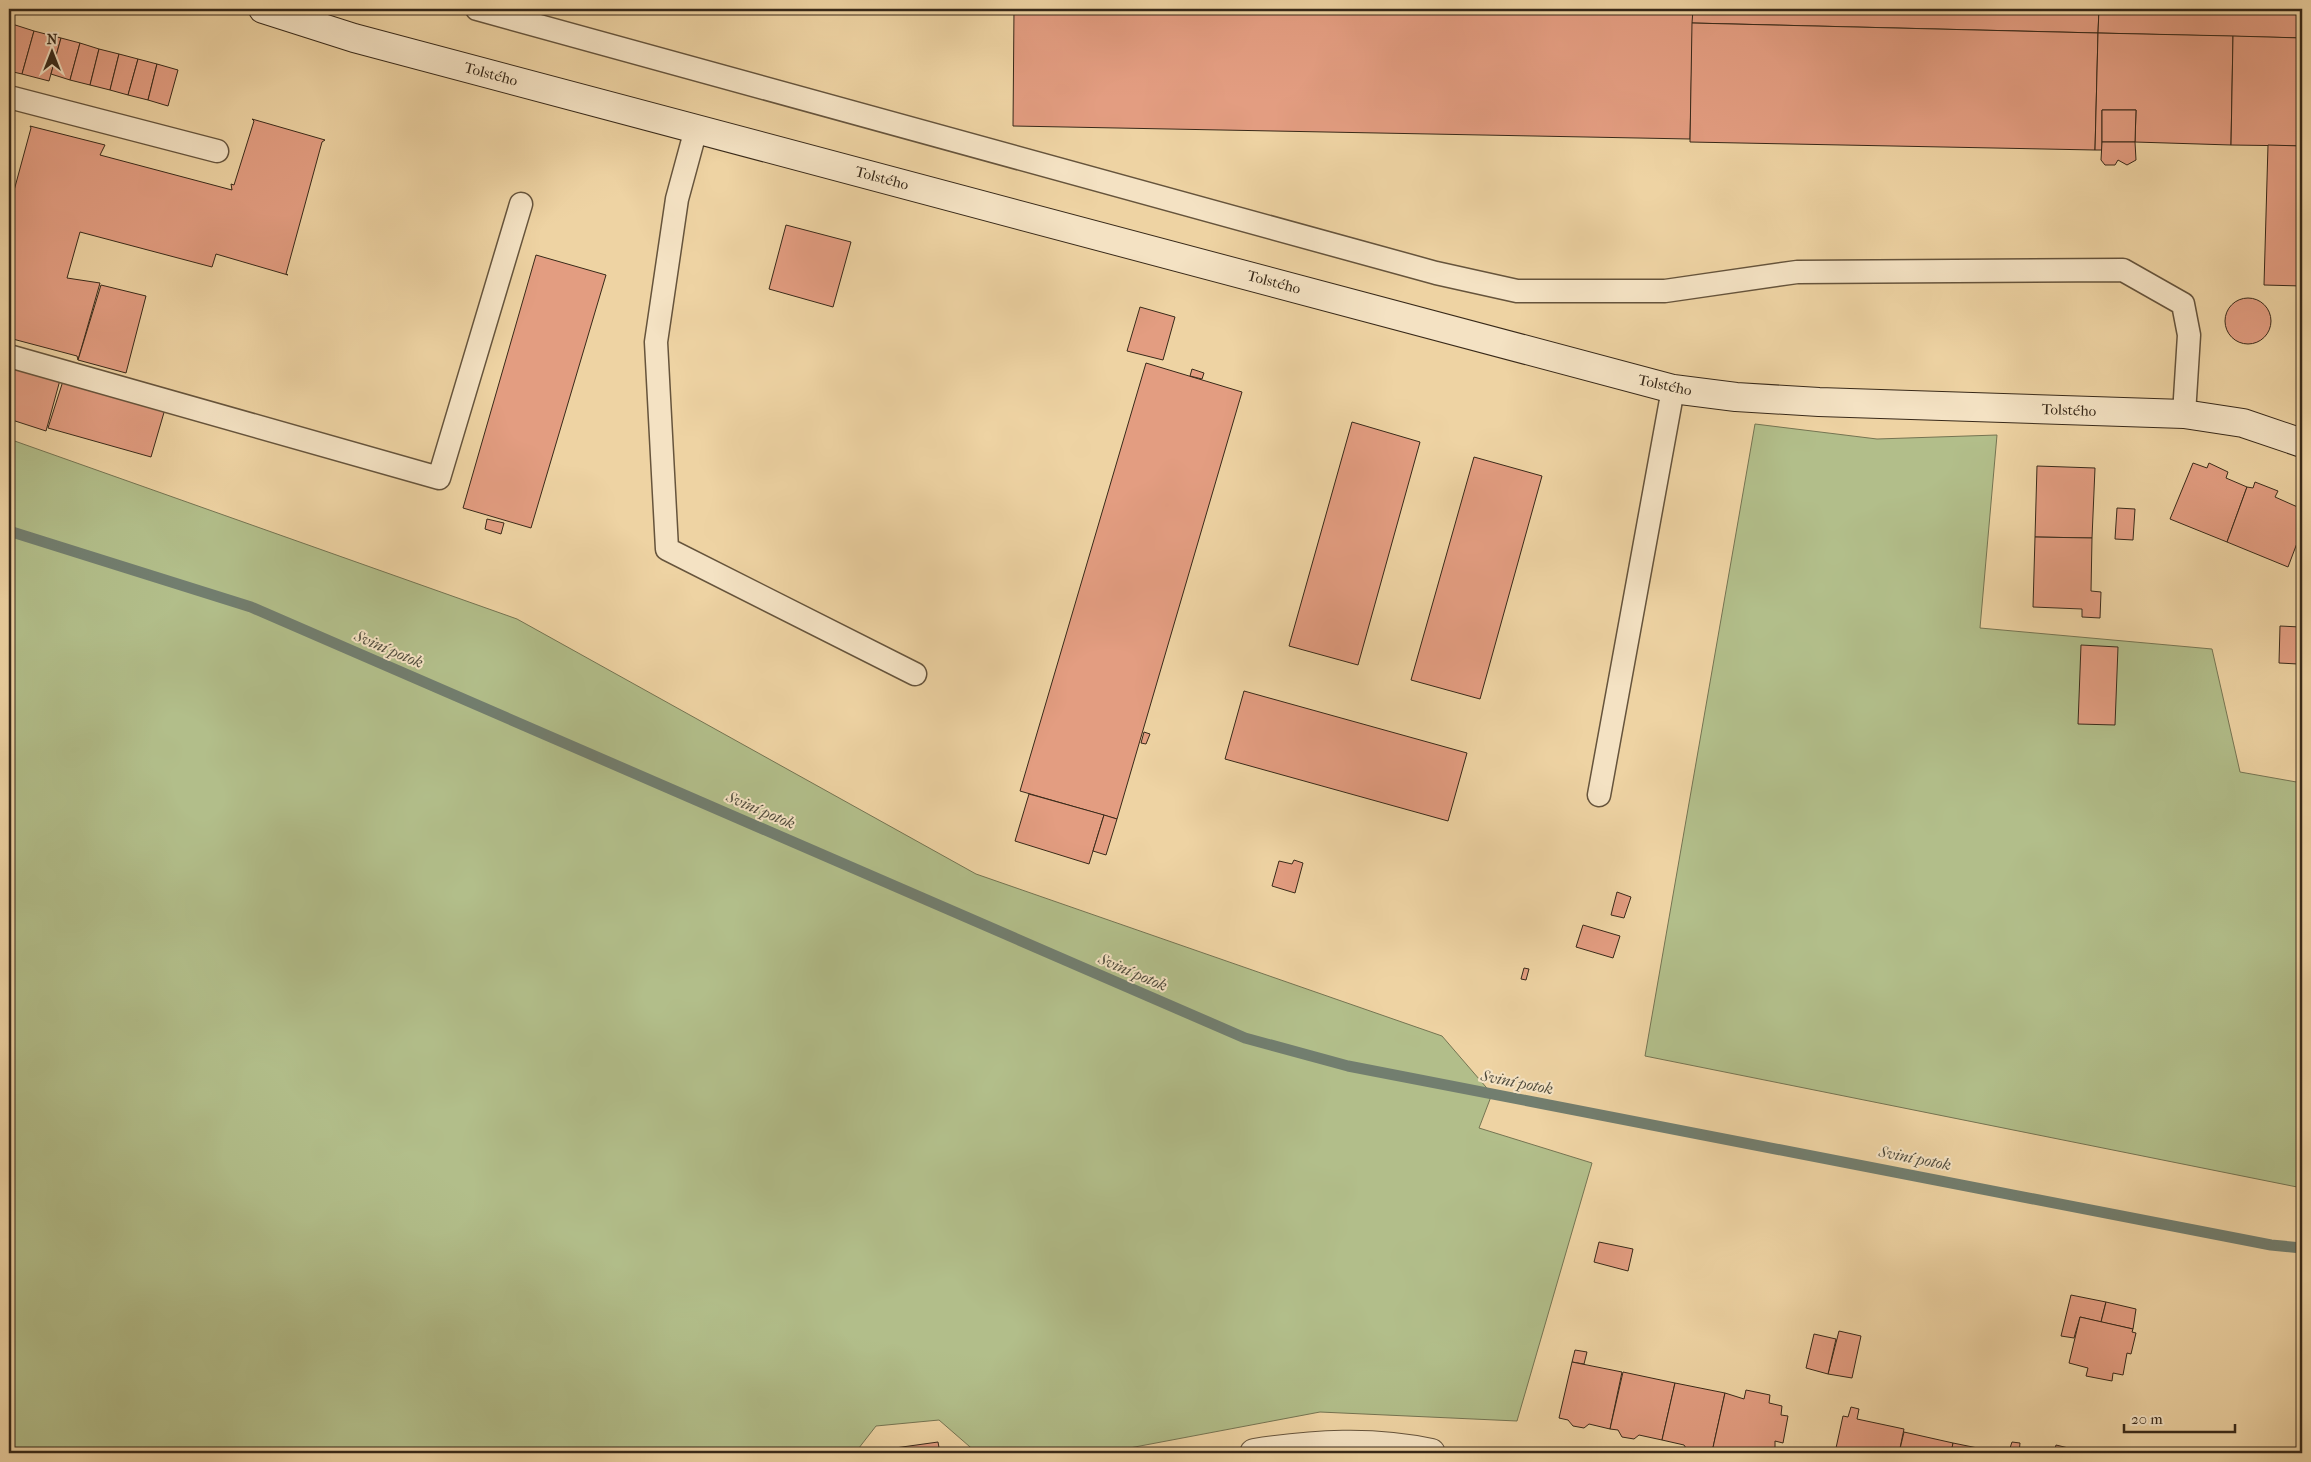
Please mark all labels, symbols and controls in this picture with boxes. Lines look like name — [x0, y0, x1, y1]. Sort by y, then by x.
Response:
north arrow — [28, 28, 78, 78]
text: N — [47, 31, 58, 48]
street label: Tolstého — [462, 58, 520, 90]
street label: Tolstého — [853, 162, 911, 194]
street label: Tolstého — [1245, 266, 1303, 298]
street label: Tolstého — [1636, 371, 1694, 400]
street label: Tolstého — [2041, 400, 2097, 420]
water label: Sviní potok — [351, 626, 426, 672]
water label: Sviní potok — [723, 787, 798, 833]
water label: Sviní potok — [1095, 949, 1170, 995]
water label: Sviní potok — [1478, 1066, 1555, 1098]
water label: Sviní potok — [1876, 1142, 1953, 1174]
scale bar — [2124, 1402, 2235, 1434]
text: 20 m — [2131, 1410, 2163, 1428]

